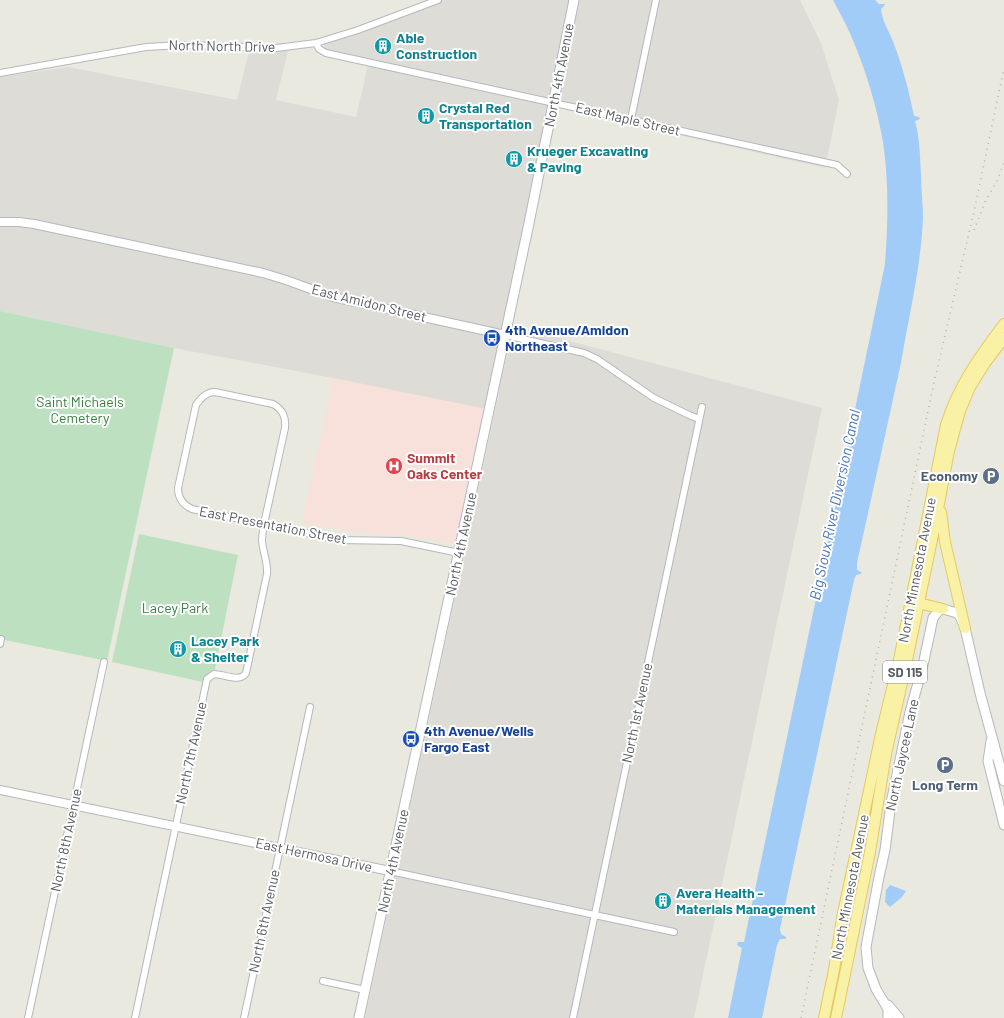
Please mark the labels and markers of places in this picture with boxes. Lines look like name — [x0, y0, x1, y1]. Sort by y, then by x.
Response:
place label: Able Construction — [396, 29, 477, 62]
building icon: Able Construction — [373, 36, 393, 56]
place label: Crystal Red Transportation — [439, 99, 532, 132]
building icon: Crystal Red Transportation — [416, 106, 436, 126]
place label: Krueger Excavating & Paving — [527, 142, 649, 175]
building icon: Krueger Excavating & Paving — [504, 149, 524, 169]
place label: 4th Avenue/Amidon Northeast — [505, 321, 629, 354]
bus stop icon: 4th Avenue/Amidon Northeast — [482, 328, 502, 348]
place label: Summit Oaks Center — [407, 449, 483, 482]
hospital icon: Summit Oaks Center — [384, 456, 404, 476]
parking icon: Economy — [981, 466, 1001, 486]
place label: Economy — [921, 467, 978, 484]
place label: Lacey Park & Shelter — [191, 632, 260, 665]
building icon: Lacey Park & Shelter — [168, 639, 188, 659]
place label: 4th Avenue/Wells Fargo East — [424, 722, 534, 755]
bus stop icon: 4th Avenue/Wells Fargo East — [401, 729, 421, 749]
parking icon: Long Term — [935, 755, 955, 775]
place label: Long Term — [912, 776, 978, 793]
place label: Avera Health - Materials Management — [676, 884, 816, 917]
building icon: Avera Health - Materials Management — [653, 891, 673, 911]

